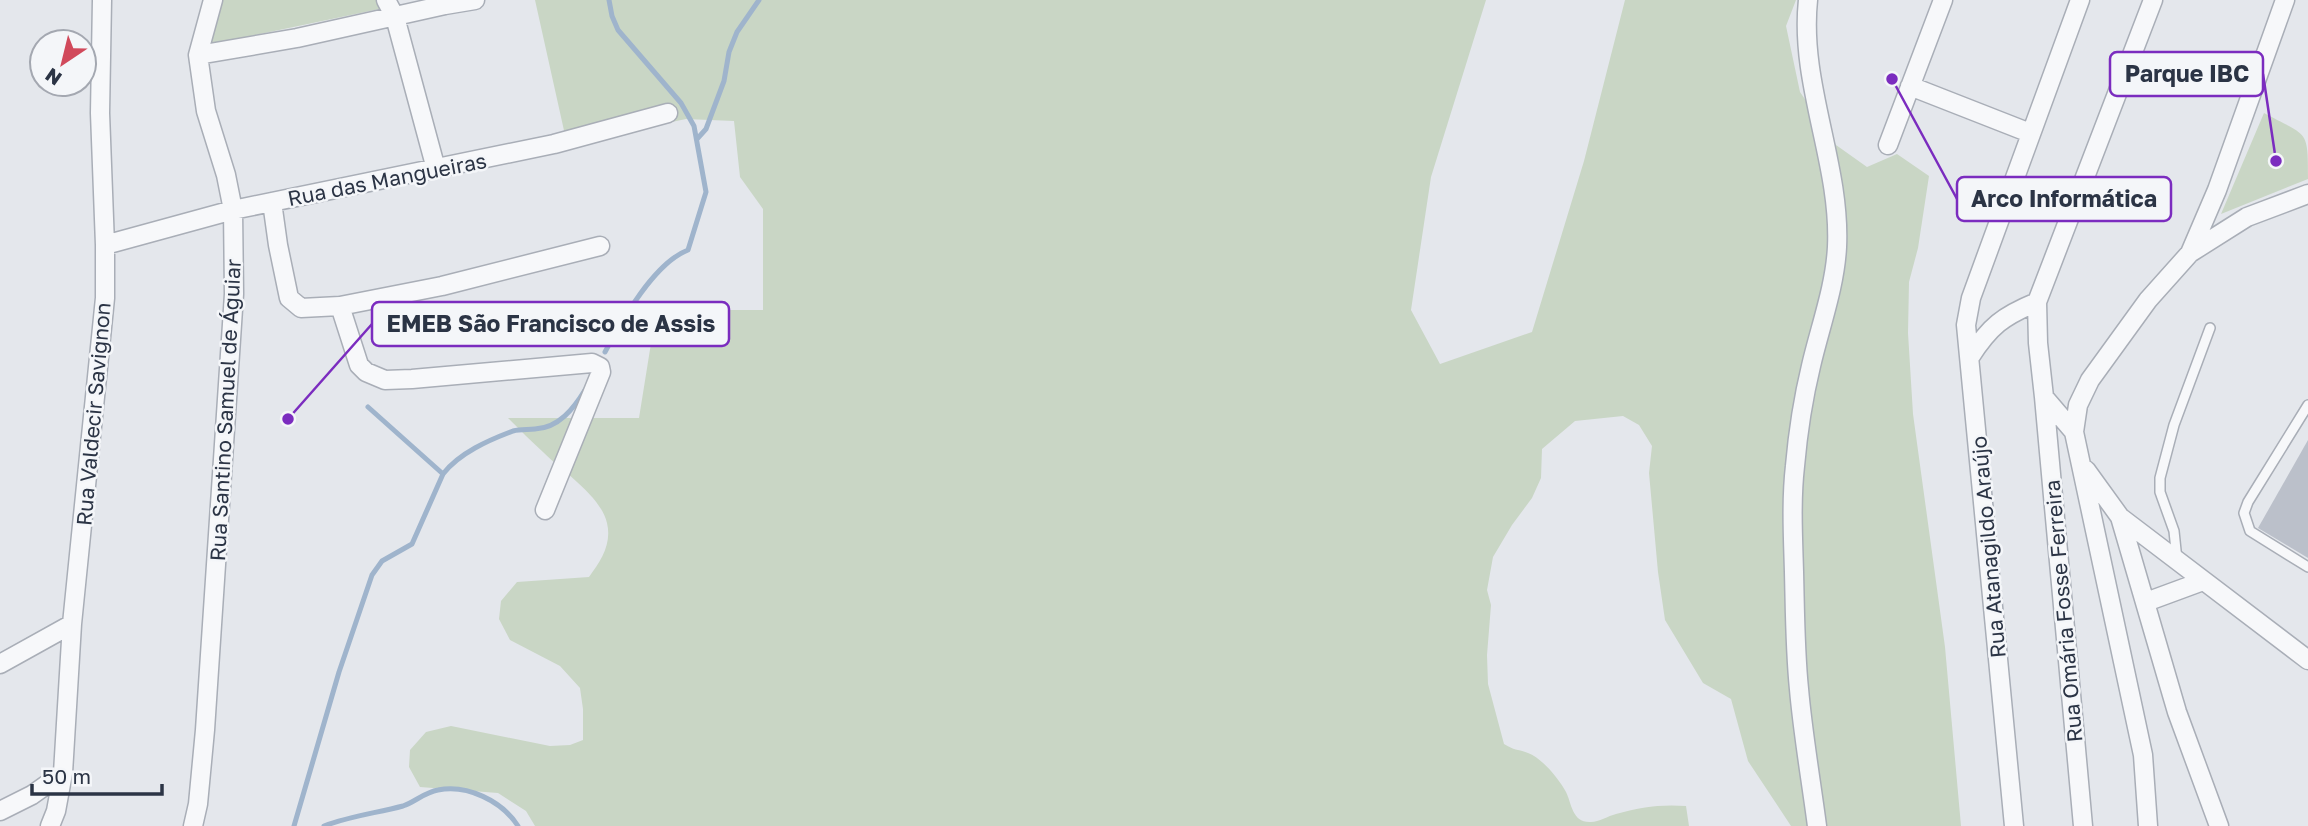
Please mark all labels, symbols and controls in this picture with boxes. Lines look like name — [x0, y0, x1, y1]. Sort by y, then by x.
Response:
north arrow — [28, 28, 98, 98]
callout: Parque IBC — [2110, 52, 2263, 96]
text: Parque IBC — [2125, 59, 2249, 87]
text: N — [40, 64, 65, 91]
street label: Rua das Mangueiras — [285, 147, 489, 211]
callout: Arco Informática — [1957, 177, 2171, 221]
text: Arco Informática — [1971, 184, 2157, 212]
street label: Rua Santino Samuel de Águiar — [204, 258, 246, 562]
street label: Rua Valdecir Savignon — [70, 301, 116, 527]
callout: EMEB São Francisco de Assis — [372, 302, 729, 346]
text: EMEB São Francisco de Assis — [387, 309, 716, 337]
street label: Rua Atanagildo Araújo — [1965, 435, 2011, 659]
street label: Rua Omária Fosse Ferreira — [2039, 479, 2087, 743]
scale bar — [32, 752, 161, 796]
text: 50 m — [42, 763, 91, 789]

